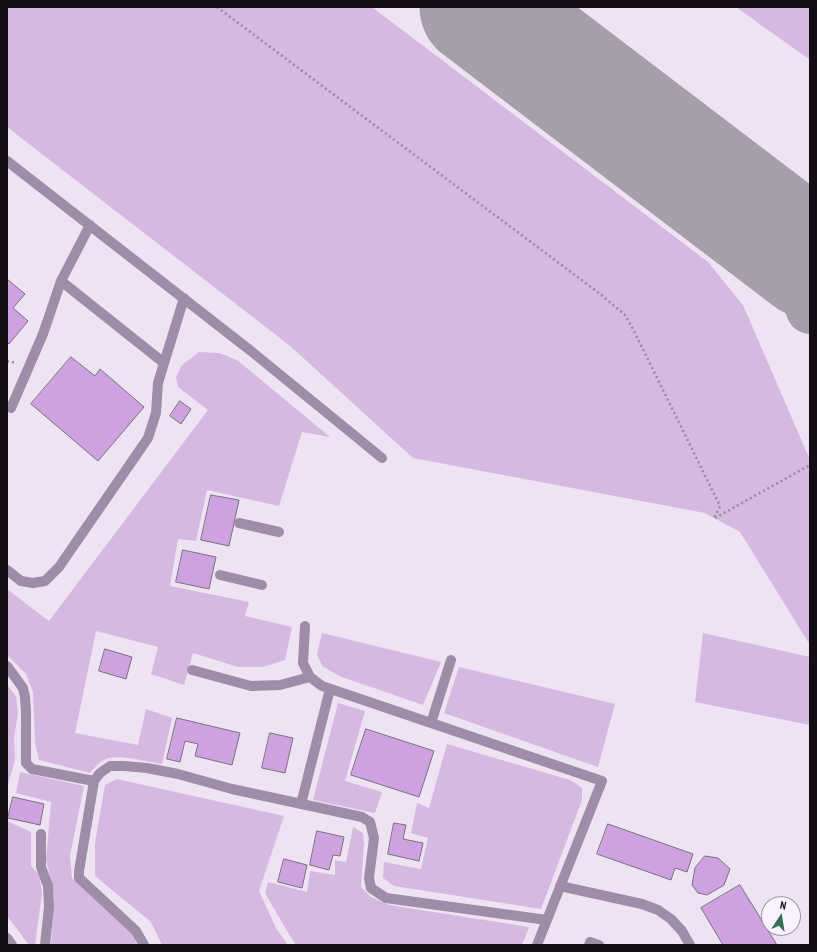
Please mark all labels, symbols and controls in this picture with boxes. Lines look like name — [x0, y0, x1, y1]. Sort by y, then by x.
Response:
north arrow — [761, 896, 801, 936]
text: N — [779, 898, 788, 913]

